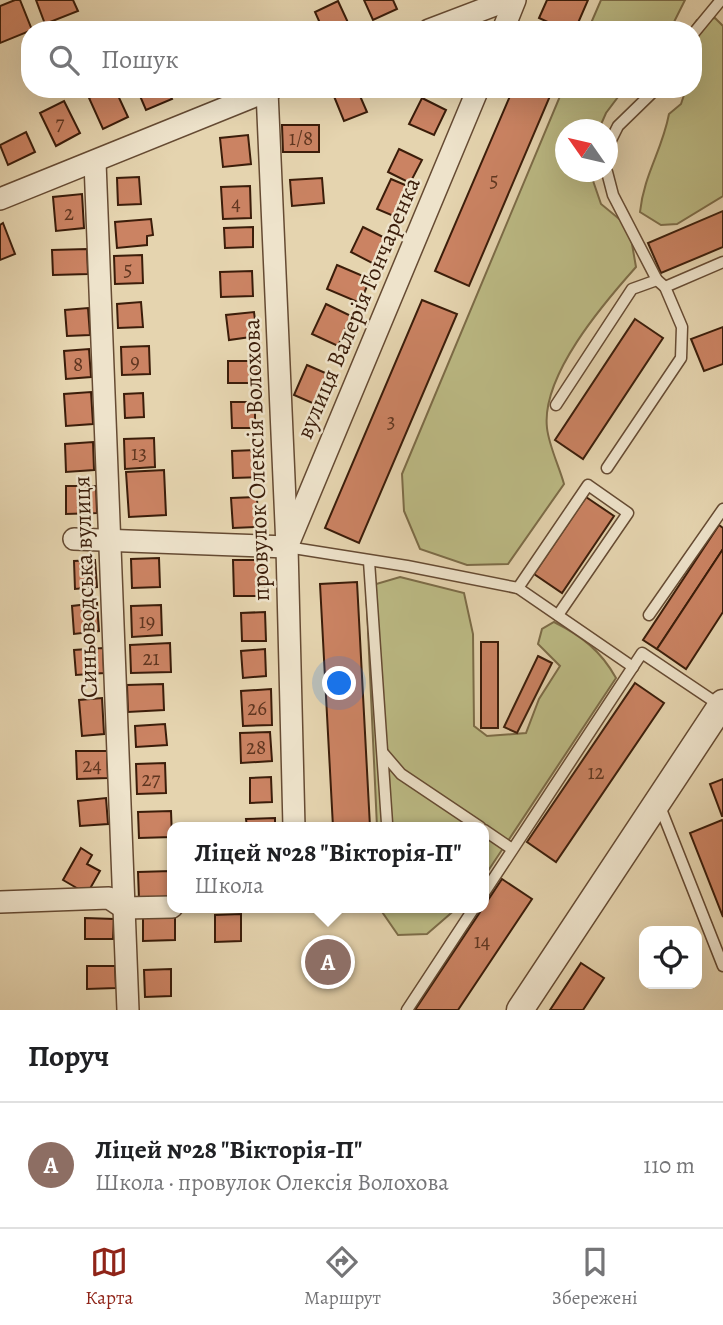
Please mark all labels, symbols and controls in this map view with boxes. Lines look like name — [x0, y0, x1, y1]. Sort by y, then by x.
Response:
search box — [21, 21, 702, 98]
icon: search — [45, 41, 83, 79]
text: Пошук — [101, 42, 179, 77]
house number: 7 — [56, 109, 65, 137]
north arrow — [555, 119, 618, 182]
house number: 1/8 — [289, 124, 313, 152]
house number: 5 — [489, 166, 499, 194]
street label: вулиця Валерія Гончаренка — [288, 172, 428, 444]
house number: 4 — [231, 189, 241, 217]
house number: 2 — [64, 199, 74, 227]
house number: 5 — [123, 255, 133, 283]
street label: провулок Олексія Волохова — [235, 318, 277, 602]
house number: 9 — [130, 347, 140, 375]
house number: 8 — [73, 350, 83, 378]
house number: 3 — [387, 407, 395, 435]
house number: 13 — [131, 439, 147, 467]
street label: Синьоводська вулиця — [65, 475, 105, 699]
house number: 19 — [139, 607, 155, 635]
house number: 21 — [142, 644, 160, 672]
your location — [322, 666, 356, 700]
house number: 26 — [247, 694, 267, 722]
house number: 28 — [246, 733, 266, 761]
house number: 24 — [82, 751, 102, 779]
house number: 12 — [587, 758, 605, 786]
house number: 27 — [142, 765, 161, 793]
popup — [167, 822, 489, 913]
text: Ліцей №28 "Вікторія-П" — [194, 835, 462, 870]
text: Школа — [194, 870, 264, 901]
map controls — [639, 926, 702, 989]
button: locate — [639, 926, 702, 989]
house number: 14 — [474, 927, 490, 955]
pin: A — [305, 936, 351, 988]
text: Поруч — [28, 1036, 109, 1076]
text: Ліцей №28 "Вікторія-П" — [95, 1132, 362, 1167]
text: A — [44, 1150, 58, 1181]
text: 110 m — [643, 1150, 695, 1181]
text: Школа · провулок Олексія Волохова — [95, 1167, 449, 1198]
tab: Карта — [85, 1243, 133, 1311]
tab: Маршрут — [304, 1243, 381, 1311]
tab: Збережені — [552, 1243, 638, 1311]

